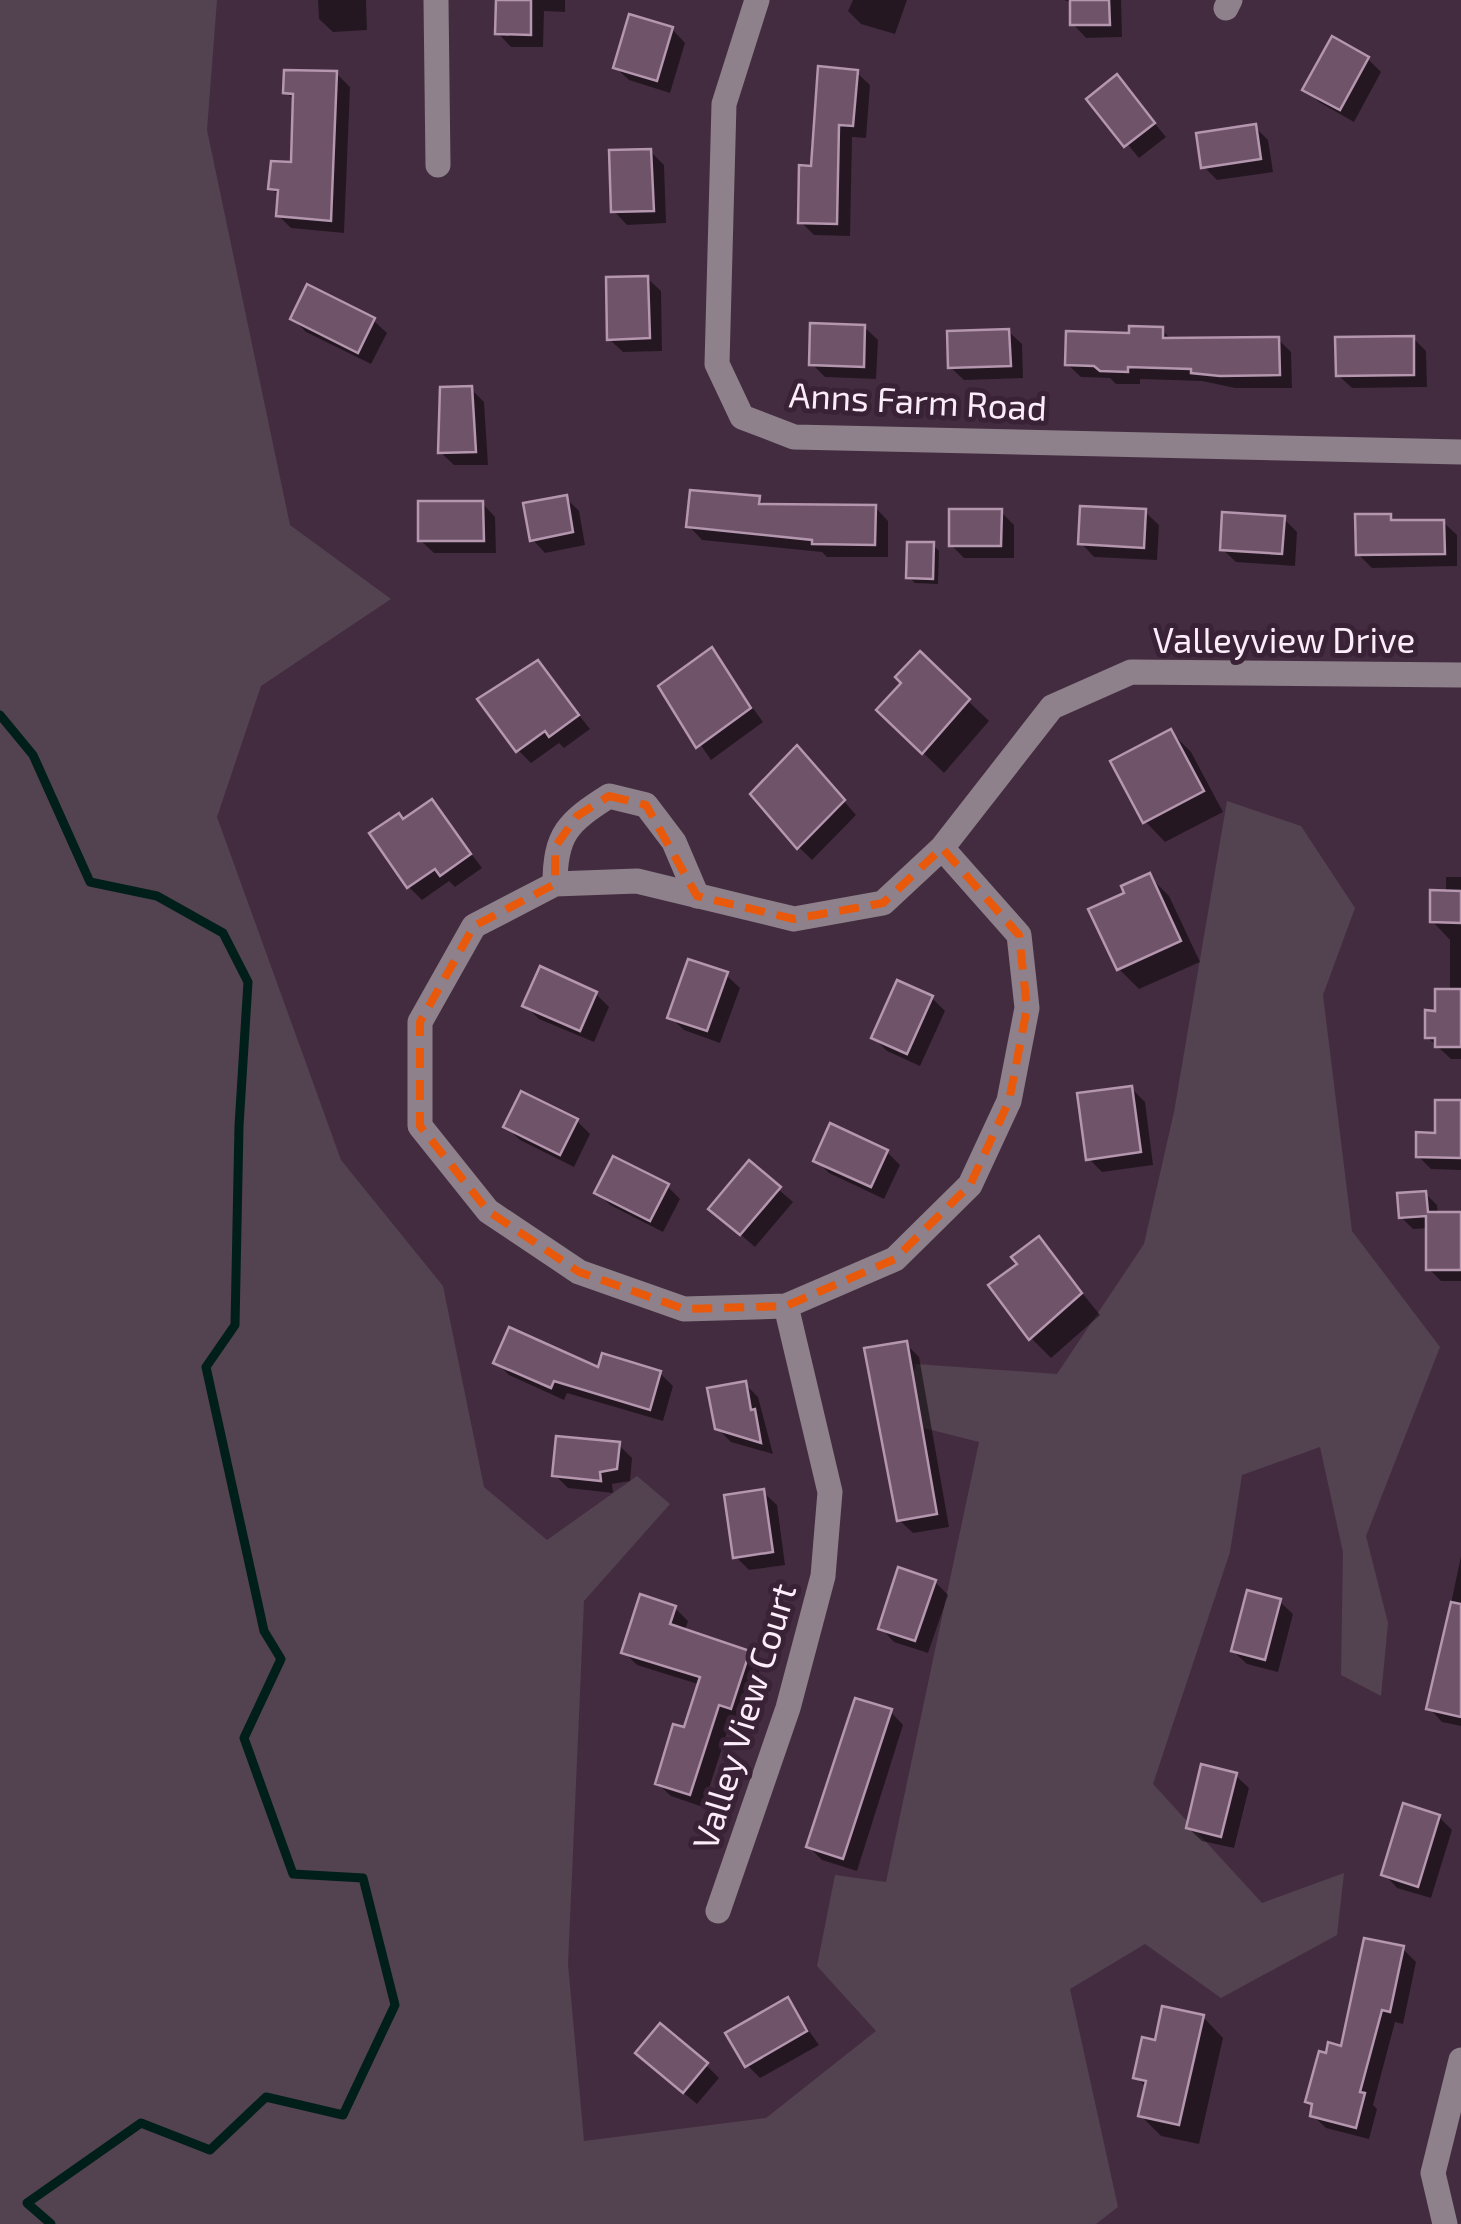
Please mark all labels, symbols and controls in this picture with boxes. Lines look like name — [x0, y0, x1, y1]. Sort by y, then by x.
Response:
street label: Anns Farm Road — [788, 372, 1048, 428]
street label: Valleyview Drive — [1153, 618, 1415, 660]
street label: Valley View Court — [683, 1578, 803, 1854]

